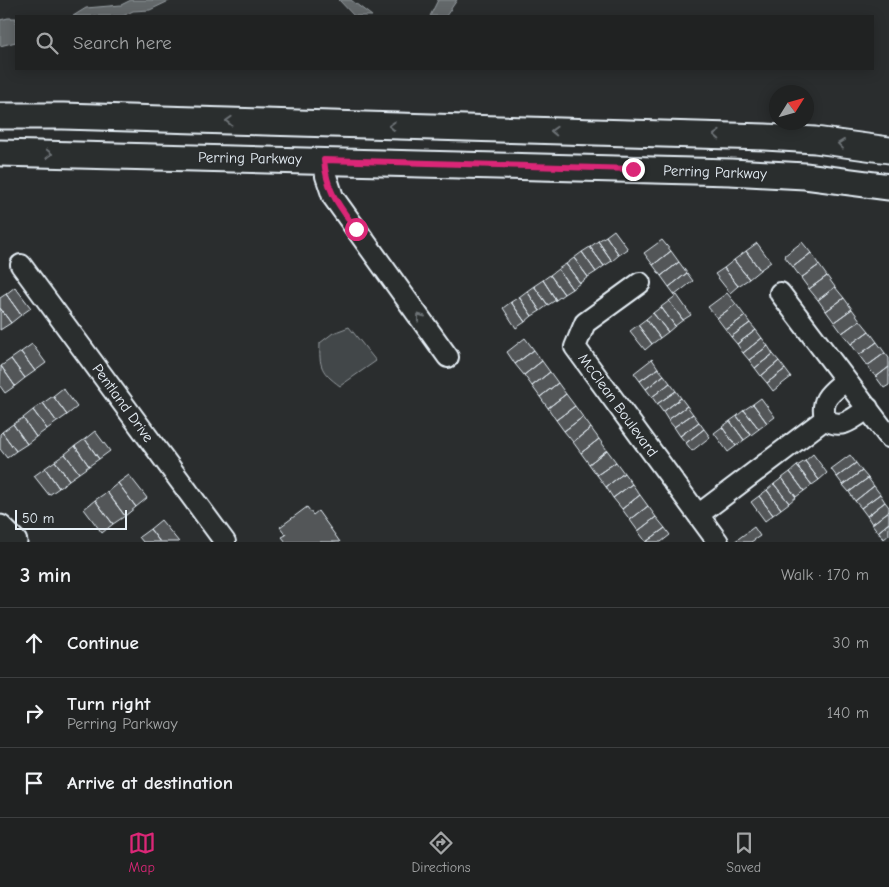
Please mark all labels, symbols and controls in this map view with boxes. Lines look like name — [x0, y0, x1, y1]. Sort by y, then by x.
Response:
search box — [15, 15, 874, 70]
icon: search — [33, 29, 61, 57]
text: Search here — [73, 32, 172, 54]
north arrow — [769, 85, 814, 130]
one-way arrow — [225, 116, 233, 126]
one-way arrow — [388, 121, 396, 131]
one-way arrow — [550, 125, 558, 136]
one-way arrow — [712, 130, 720, 141]
one-way arrow — [836, 139, 844, 150]
one-way arrow — [45, 148, 53, 159]
street label: Perring Parkway — [198, 148, 302, 168]
route end — [622, 158, 645, 181]
street label: Perring Parkway — [663, 161, 767, 183]
route start — [345, 218, 368, 241]
one-way arrow — [417, 313, 426, 323]
street label: McClean Boulevard — [574, 350, 662, 460]
street label: Pentland Drive — [89, 360, 158, 446]
scale bar — [15, 507, 128, 530]
text: 50 m — [22, 510, 54, 527]
text: 3 min — [20, 563, 71, 587]
text: Walk · 170 m — [781, 566, 869, 584]
icon: ahead — [20, 629, 48, 657]
text: Continue — [67, 632, 139, 654]
text: 30 m — [833, 634, 869, 652]
text: Turn right — [67, 693, 151, 715]
icon: right — [20, 699, 48, 727]
text: 140 m — [827, 704, 869, 722]
text: Perring Parkway — [67, 715, 178, 733]
icon: arrive — [20, 769, 48, 797]
text: Arrive at destination — [67, 772, 233, 794]
tab: Map — [128, 829, 156, 876]
tab: Directions — [411, 829, 471, 876]
tab: Saved — [726, 829, 761, 876]

